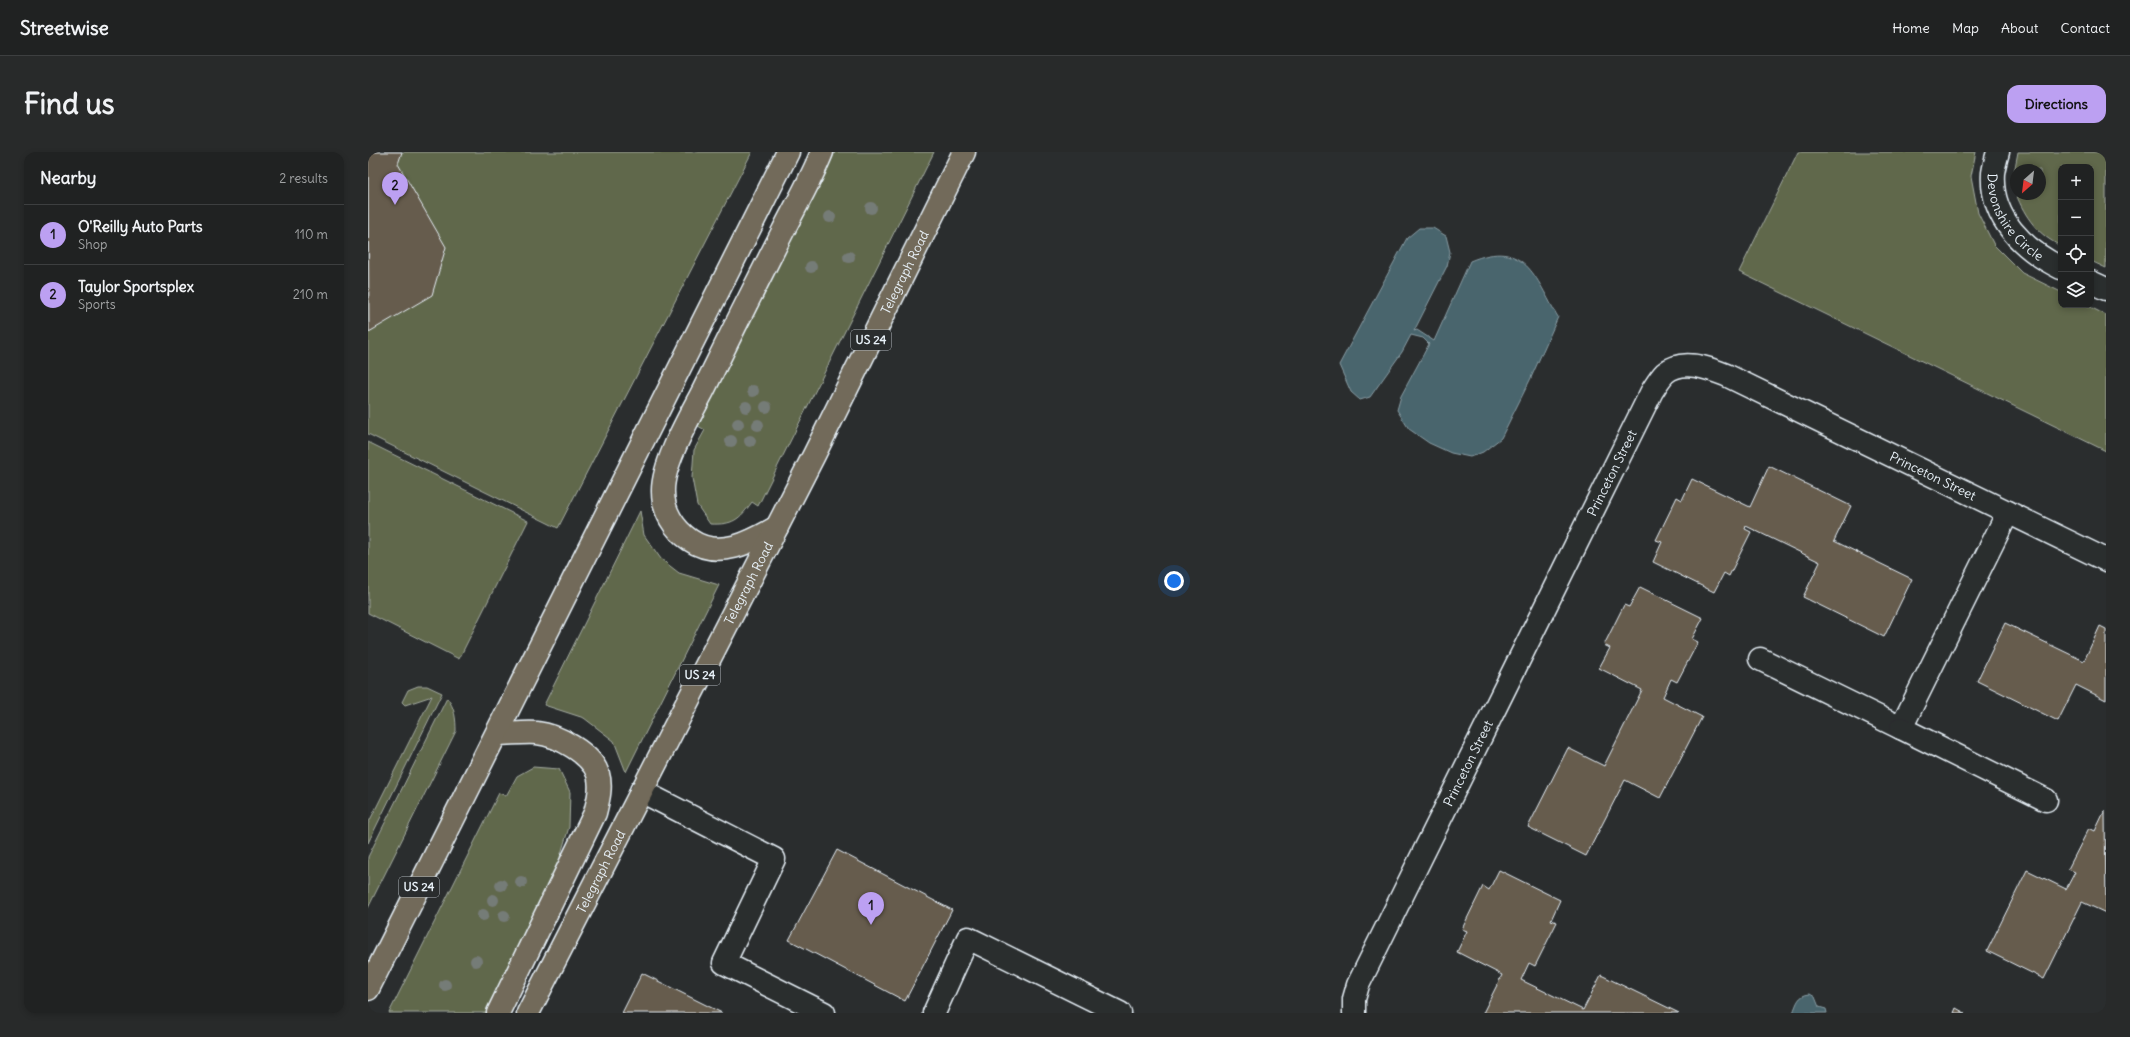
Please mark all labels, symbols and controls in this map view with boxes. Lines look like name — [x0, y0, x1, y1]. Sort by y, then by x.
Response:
text: Streetwise — [20, 16, 109, 40]
text: Home — [1892, 19, 1930, 37]
text: Map — [1952, 19, 1979, 37]
text: About — [2001, 19, 2039, 37]
text: Contact — [2061, 19, 2110, 37]
button: Directions — [2007, 85, 2106, 123]
text: Find us — [24, 86, 115, 122]
north arrow — [2010, 164, 2046, 200]
map controls — [2058, 164, 2094, 308]
button: + — [2058, 164, 2094, 200]
text: Nearby — [40, 167, 96, 189]
text: 2 results — [279, 170, 328, 187]
pin: 2 — [382, 172, 408, 205]
street label: Devonshire Circle — [1984, 173, 2047, 265]
button: − — [2058, 200, 2094, 236]
text: O'Reilly Auto Parts — [78, 217, 203, 236]
text: 1 — [50, 226, 56, 243]
text: 110 m — [295, 226, 328, 243]
street label: Telegraph Road — [877, 227, 933, 317]
text: Shop — [78, 236, 107, 253]
button: locate — [2058, 236, 2094, 272]
button: layers — [2058, 272, 2094, 308]
text: Taylor Sportsplex — [78, 277, 194, 296]
text: 2 — [49, 286, 57, 303]
text: 210 m — [293, 286, 328, 303]
text: Sports — [78, 296, 116, 313]
road number: US 24 — [851, 330, 891, 350]
street label: Princeton Street — [1583, 427, 1641, 519]
street label: Princeton Street — [1887, 448, 1979, 505]
street label: Telegraph Road — [720, 539, 777, 628]
your location — [1164, 571, 1184, 591]
road number: US 24 — [680, 665, 720, 685]
street label: Princeton Street — [1440, 717, 1497, 809]
street label: Telegraph Road — [573, 827, 630, 916]
road number: US 24 — [399, 877, 439, 897]
pin: 1 — [858, 892, 884, 925]

